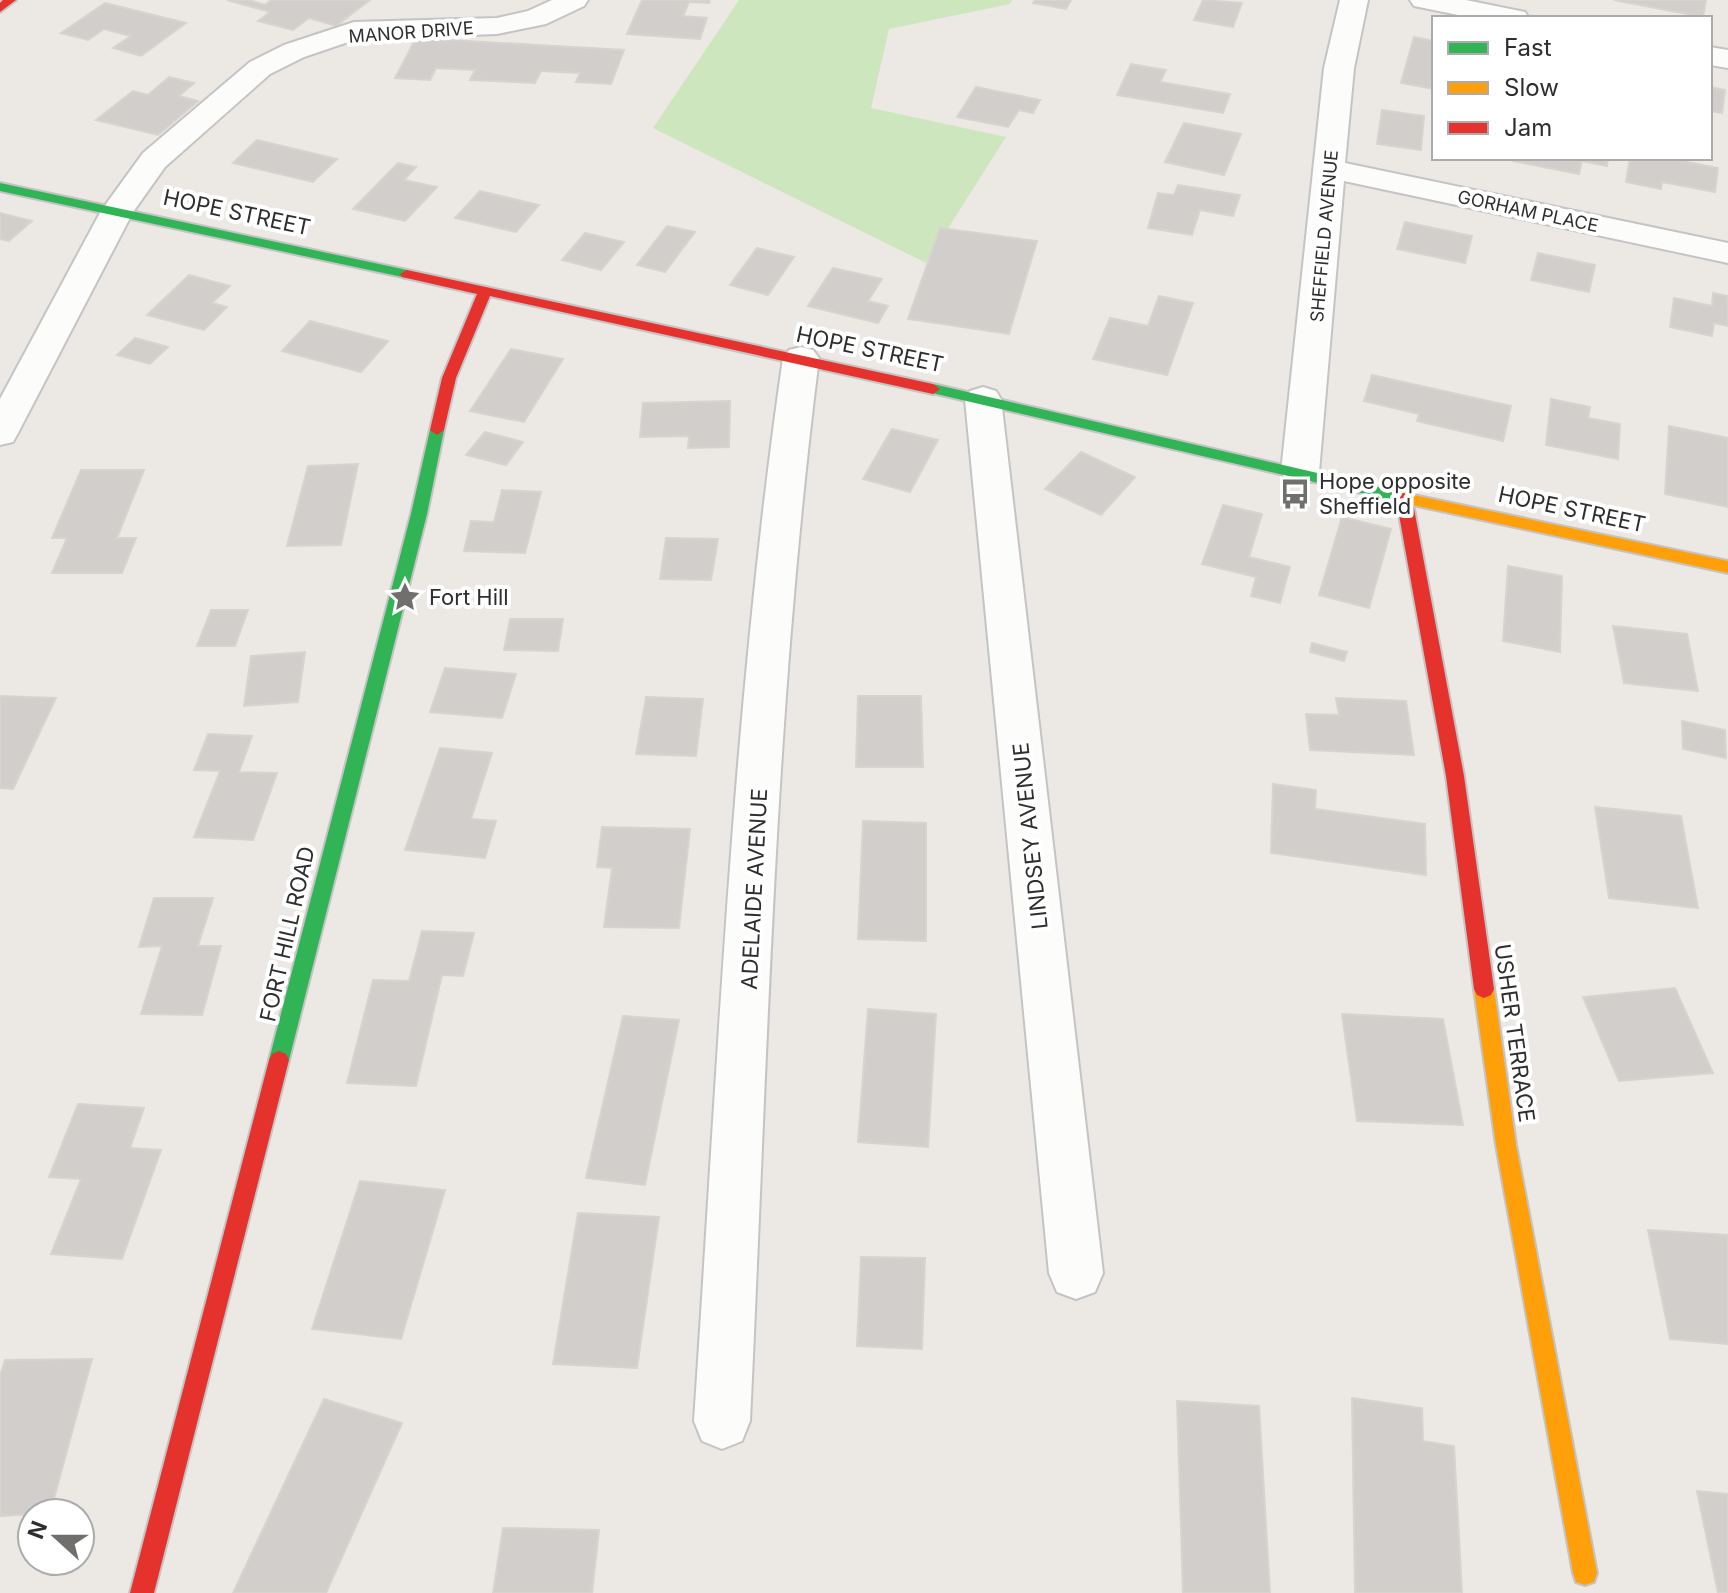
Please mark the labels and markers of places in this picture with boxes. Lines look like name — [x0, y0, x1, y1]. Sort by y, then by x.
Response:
place label: Hope opposite Sheffield — [1319, 468, 1471, 519]
bus stop icon: Hope opposite Sheffield — [1278, 477, 1312, 511]
place icon: Fort Hill — [388, 580, 422, 614]
place label: Fort Hill — [429, 584, 509, 610]

